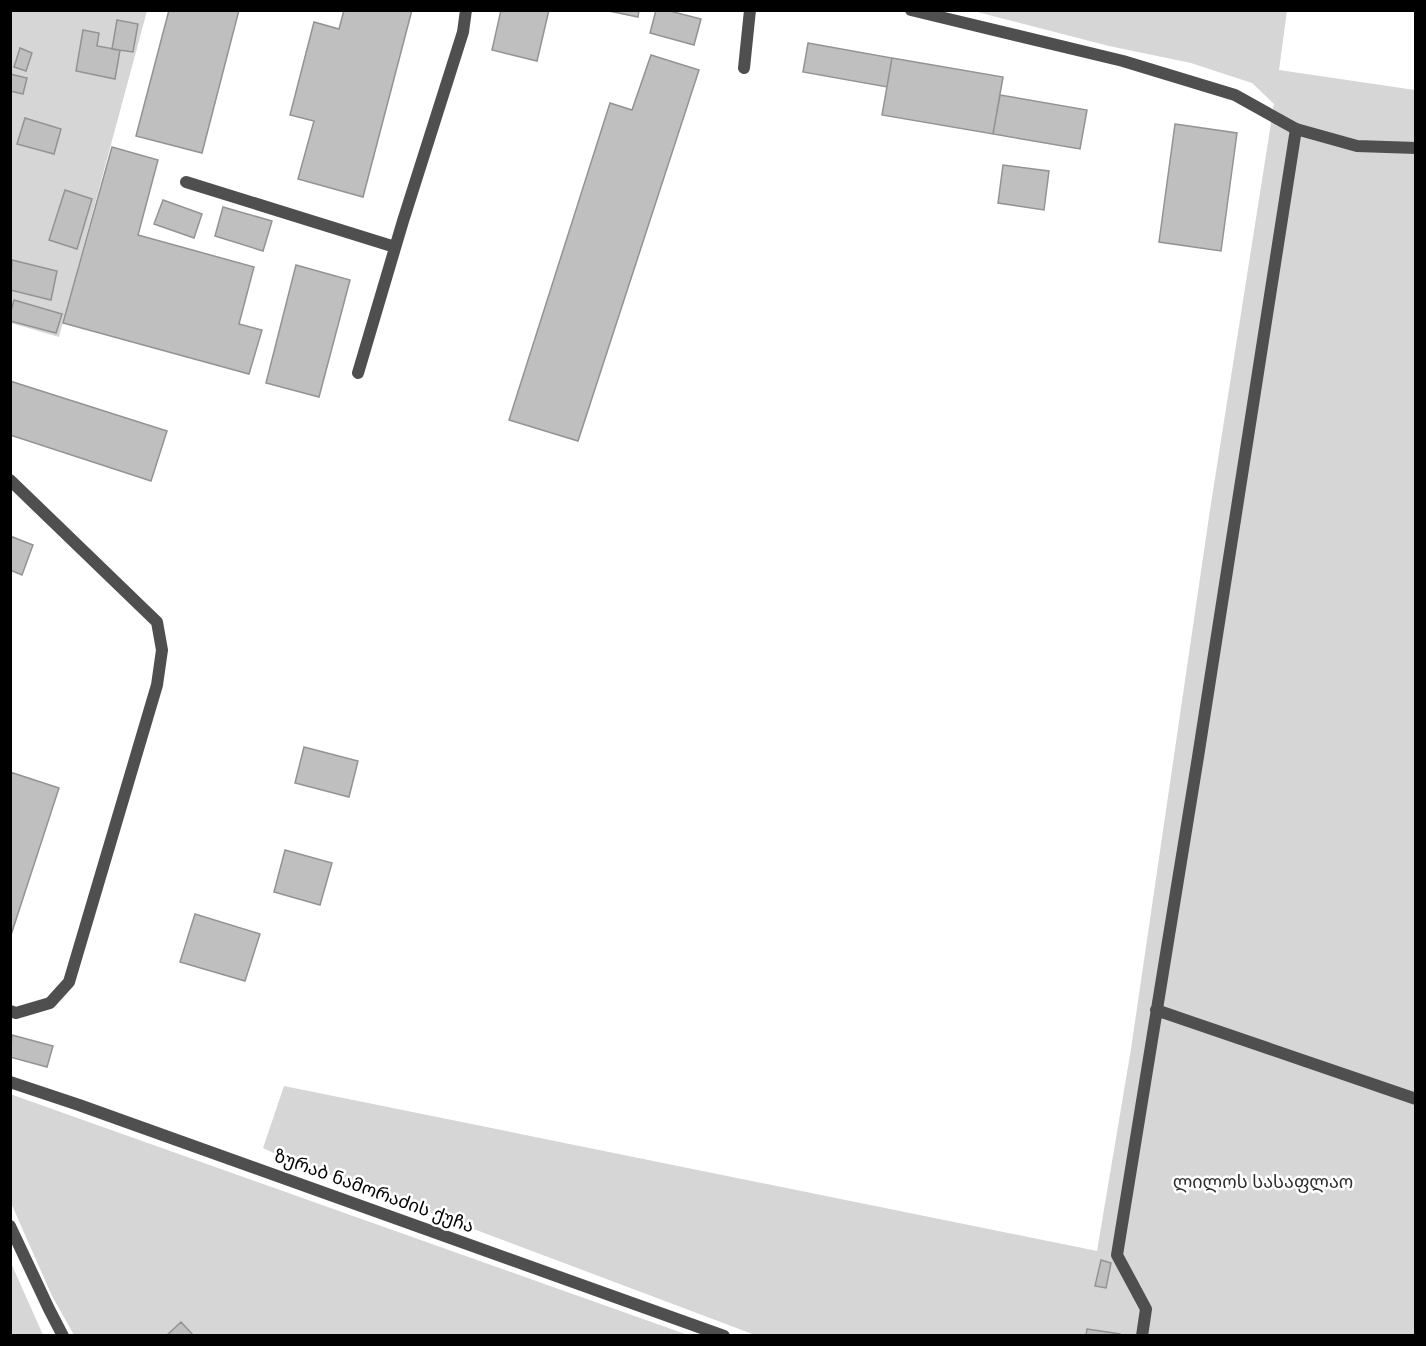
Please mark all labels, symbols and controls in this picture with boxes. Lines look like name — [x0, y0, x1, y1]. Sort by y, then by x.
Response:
street label: ზურაბ ნამორაძის ქუჩა — [271, 1145, 477, 1237]
park label: ლილოს სასაფლაო — [1173, 1171, 1353, 1193]

